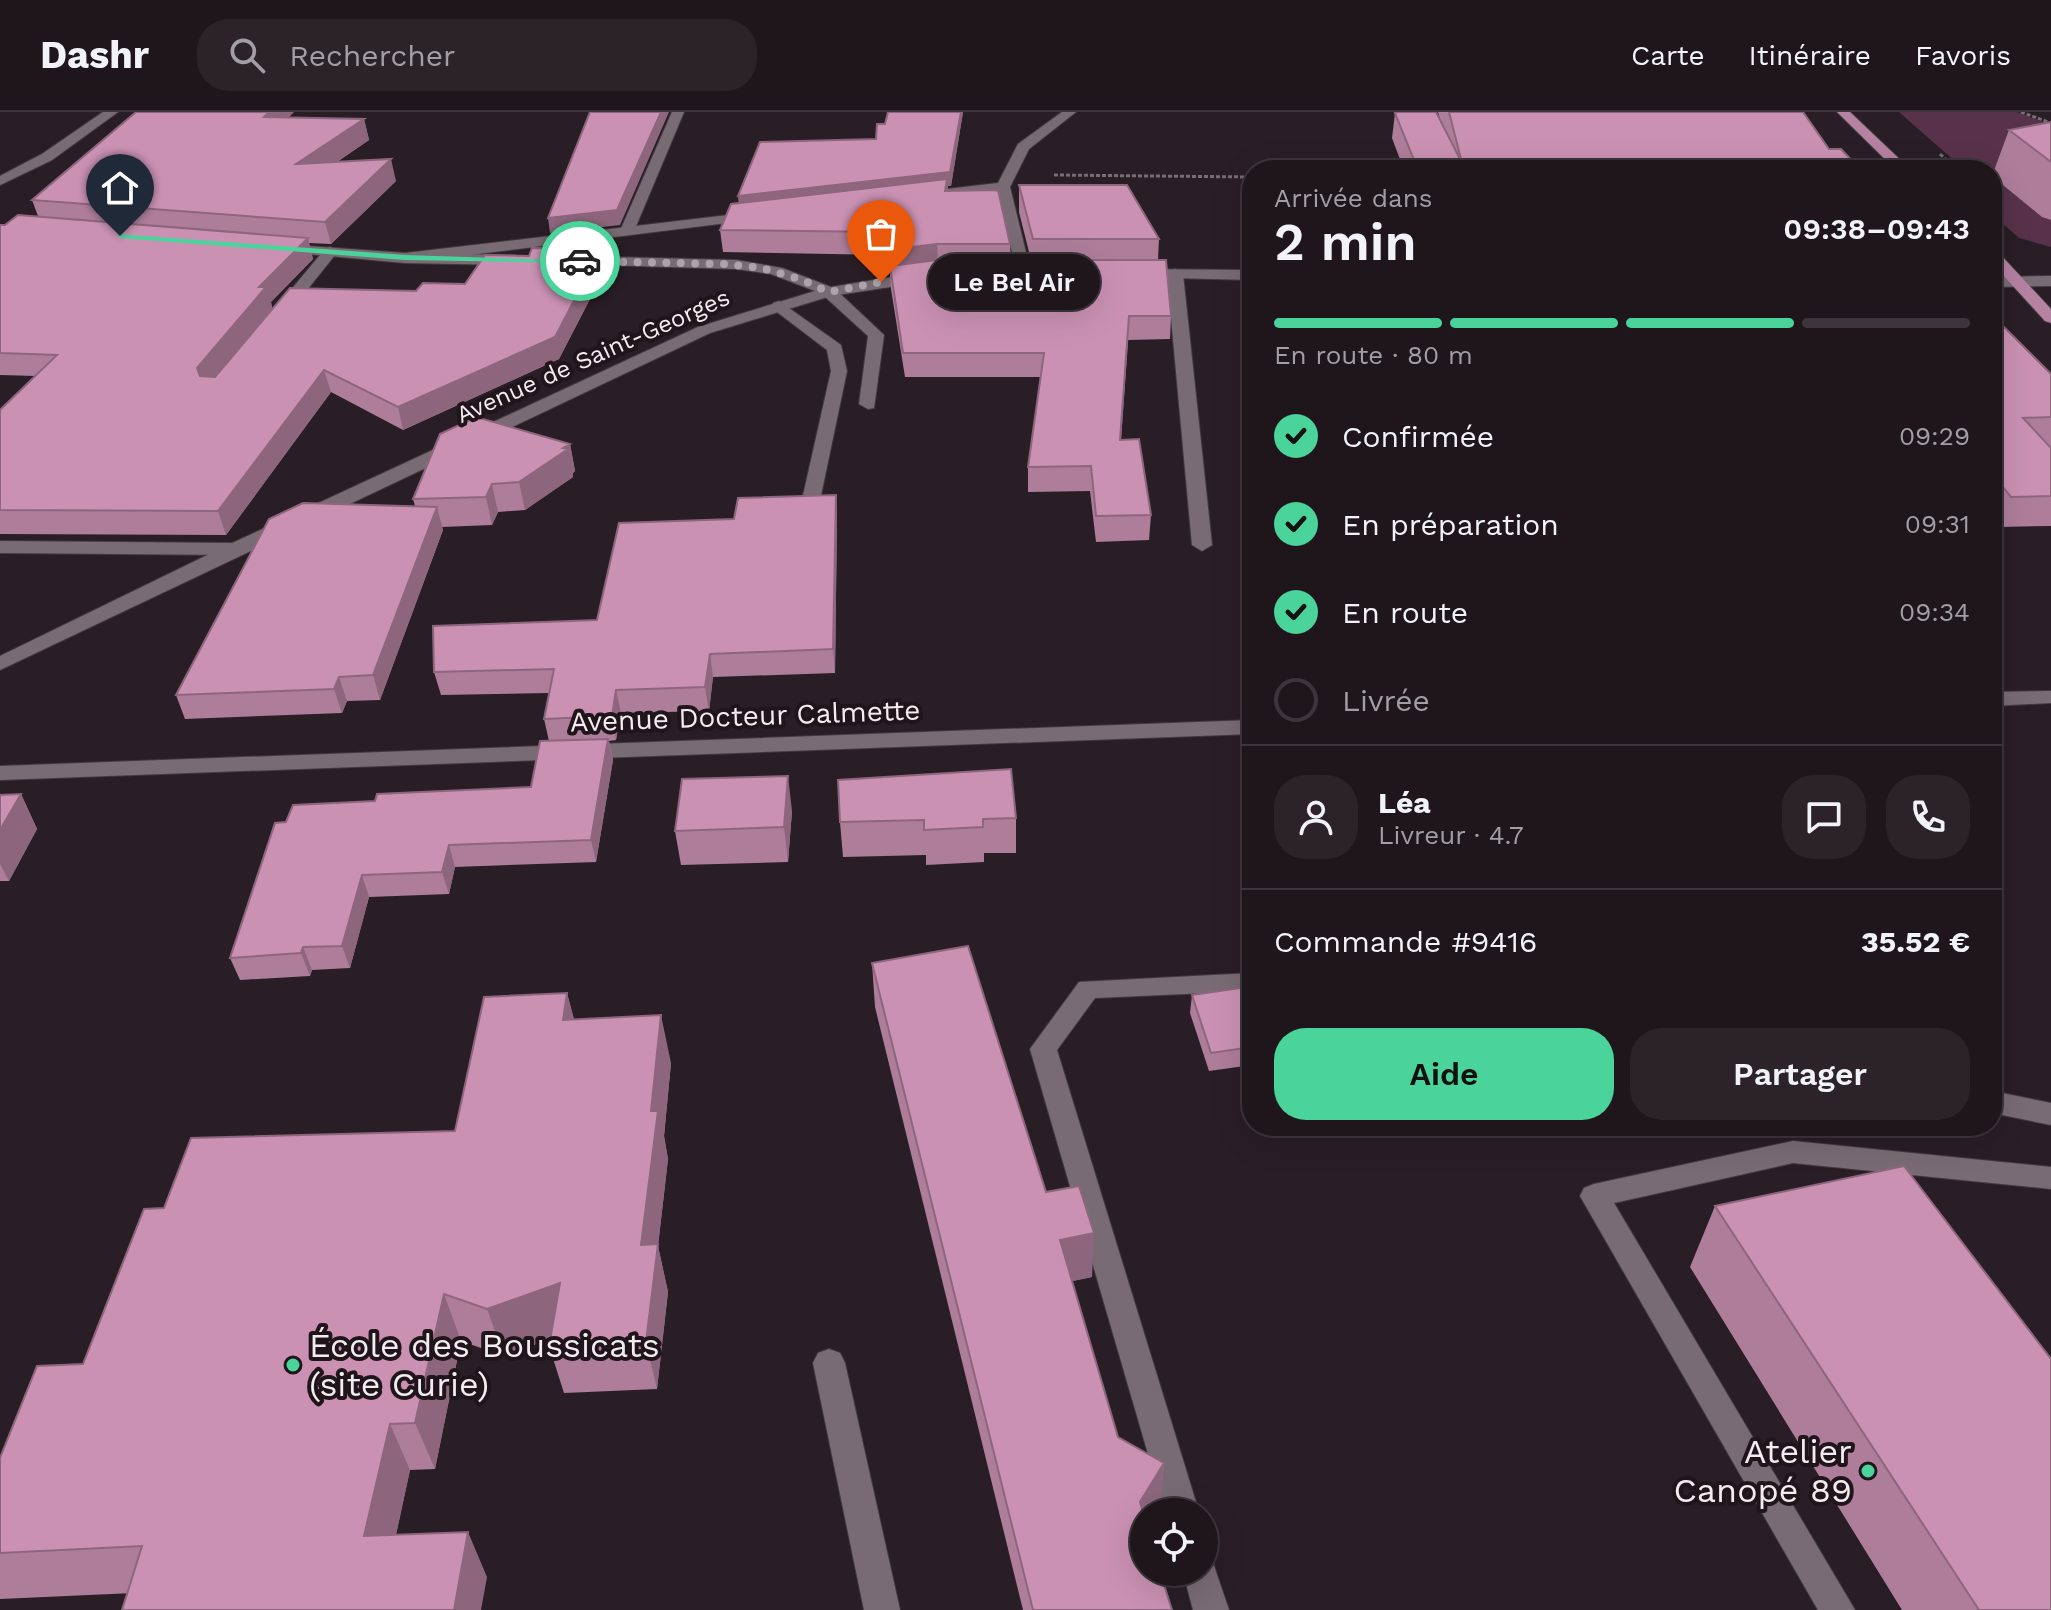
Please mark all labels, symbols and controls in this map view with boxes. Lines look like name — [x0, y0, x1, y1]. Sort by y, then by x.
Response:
search box — [197, 19, 757, 91]
text: Dashr — [40, 33, 149, 77]
icon: search — [225, 33, 269, 77]
text: Rechercher — [289, 38, 455, 73]
text: Carte — [1631, 39, 1705, 72]
text: Itinéraire — [1749, 39, 1871, 72]
text: Favoris — [1915, 39, 2011, 72]
pin — [86, 154, 154, 236]
icon: home — [98, 166, 142, 210]
text: Arrivée dans — [1274, 183, 1433, 213]
pin — [847, 200, 915, 282]
text: 09:38–09:43 — [1783, 211, 1970, 246]
icon: bag — [859, 212, 903, 256]
text: 2 min — [1274, 212, 1417, 273]
courier — [540, 221, 620, 301]
icon: car — [558, 239, 602, 283]
callout: Le Bel Air — [929, 254, 1101, 310]
text: Le Bel Air — [953, 267, 1075, 297]
street label: Avenue de Saint-Georges — [452, 283, 734, 429]
text: En route · 80 m — [1274, 340, 1473, 370]
icon: check — [1274, 414, 1318, 458]
text: Confirmée — [1342, 419, 1494, 454]
text: 09:29 — [1899, 421, 1970, 451]
icon: check — [1274, 502, 1318, 546]
text: En préparation — [1342, 507, 1559, 542]
text: 09:31 — [1905, 509, 1970, 539]
icon: check — [1274, 590, 1318, 634]
text: En route — [1342, 595, 1468, 630]
text: 09:34 — [1899, 597, 1970, 627]
text: Livrée — [1342, 683, 1430, 718]
street label: Avenue Docteur Calmette — [569, 693, 921, 739]
button: person — [1274, 775, 1358, 859]
button: chat — [1782, 775, 1866, 859]
button: phone — [1886, 775, 1970, 859]
text: Léa — [1378, 785, 1431, 820]
text: Livreur · 4.7 — [1378, 820, 1524, 850]
text: Commande #9416 — [1274, 924, 1537, 959]
text: 35.52 € — [1861, 924, 1970, 959]
button: Aide — [1274, 1028, 1614, 1120]
button: Partager — [1630, 1028, 1970, 1120]
place label: École des Boussicats (site Curie) — [309, 1325, 660, 1404]
marker: École des Boussicats (site Curie) — [284, 1356, 302, 1374]
place label: Atelier Canopé 89 — [1674, 1431, 1852, 1510]
marker: Atelier Canopé 89 — [1859, 1462, 1877, 1480]
map controls — [1130, 1498, 1218, 1586]
button: locate — [1130, 1498, 1218, 1586]

